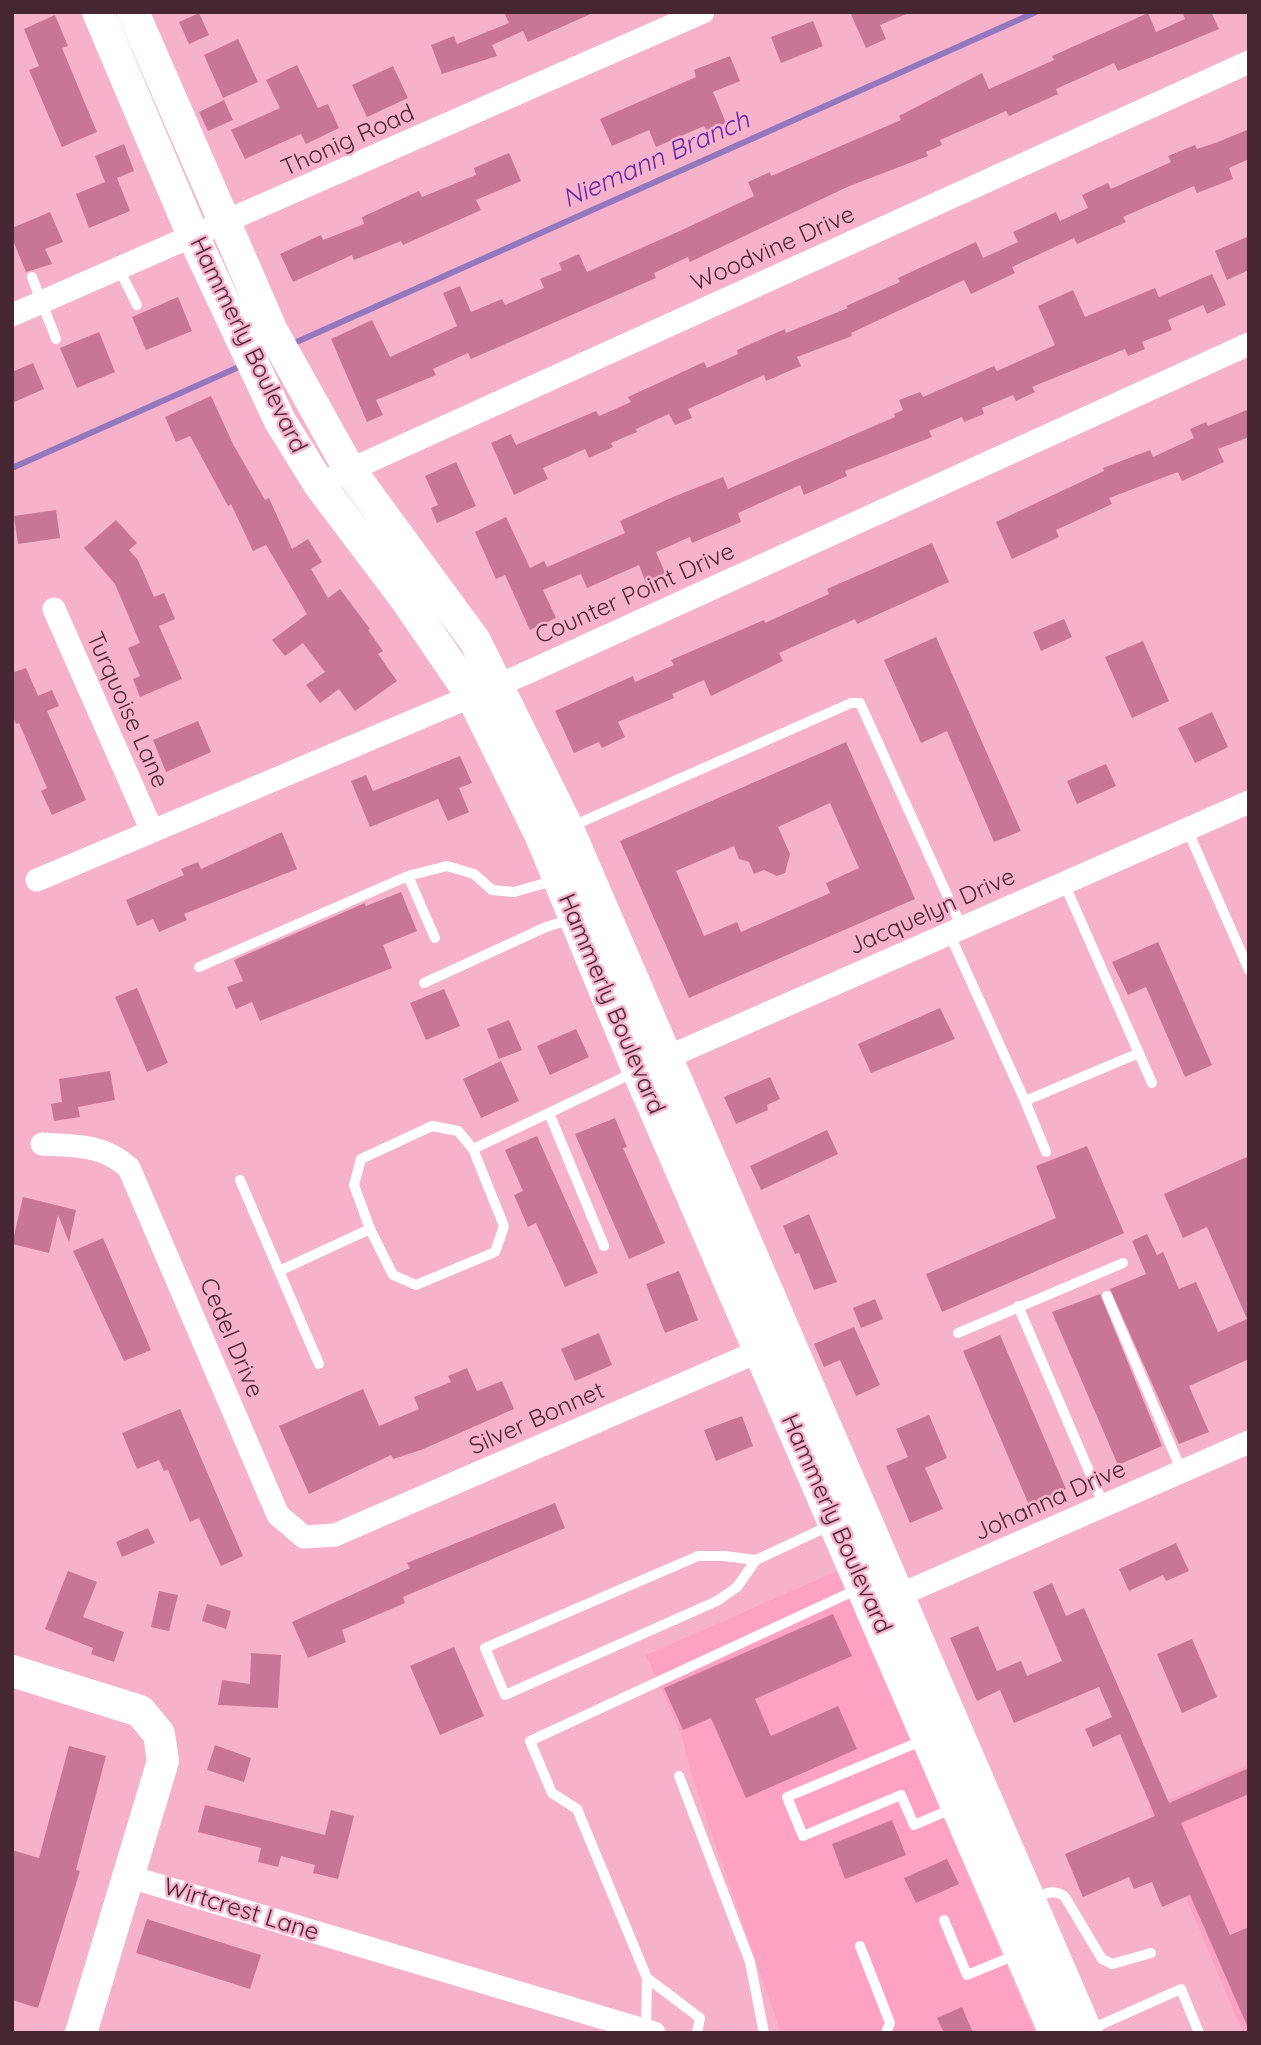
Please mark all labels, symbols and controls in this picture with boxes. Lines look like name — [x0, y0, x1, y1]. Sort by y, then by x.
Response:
street label: Thonig Road — [277, 99, 419, 183]
water label: Niemann Branch — [558, 105, 754, 215]
street label: Woodvine Drive — [687, 200, 859, 298]
street label: Hammerly Boulevard — [183, 232, 313, 458]
street label: Counter Point Drive — [531, 537, 739, 651]
street label: Turquoise Lane — [80, 627, 174, 793]
street label: Jacquelyn Drive — [844, 862, 1020, 962]
street label: Hammerly Boulevard — [552, 889, 670, 1119]
street label: Cedel Drive — [193, 1274, 269, 1402]
street label: Silver Bonnet — [465, 1376, 609, 1462]
street label: Hammerly Boulevard — [775, 1410, 897, 1638]
street label: Johanna Drive — [970, 1455, 1130, 1547]
street label: Wirtcrest Lane — [160, 1873, 322, 1947]

